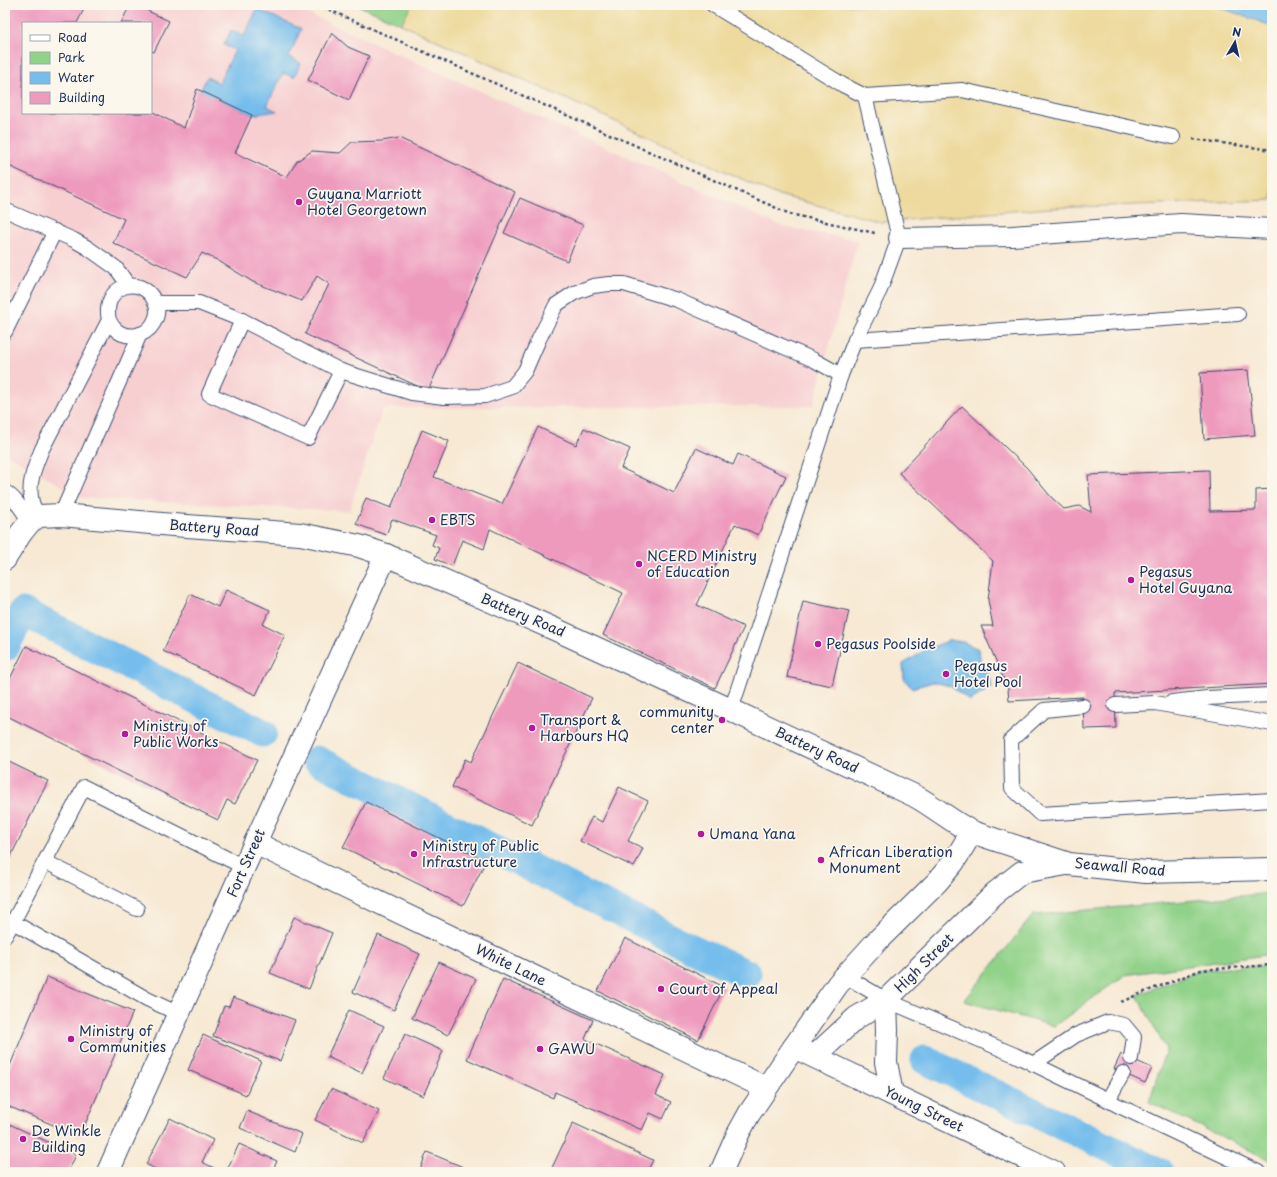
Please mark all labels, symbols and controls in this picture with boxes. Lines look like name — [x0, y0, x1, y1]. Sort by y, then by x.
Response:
legend — [22, 22, 152, 114]
north arrow — [1215, 22, 1255, 62]
text: N — [1231, 23, 1243, 41]
text: Road — [58, 28, 87, 46]
text: Park — [58, 48, 85, 66]
text: Water — [58, 68, 95, 86]
text: Building — [58, 88, 105, 106]
place label: Guyana Marriott Hotel Georgetown — [307, 183, 427, 220]
marker: Guyana Marriott Hotel Georgetown — [294, 197, 304, 207]
place label: EBTS — [440, 509, 476, 530]
street label: Battery Road — [168, 514, 260, 541]
marker: EBTS — [427, 515, 437, 525]
place label: NCERD Ministry of Education — [647, 545, 757, 582]
marker: NCERD Ministry of Education — [634, 559, 644, 569]
place label: Pegasus Hotel Guyana — [1139, 561, 1232, 598]
marker: Pegasus Hotel Guyana — [1126, 575, 1136, 585]
street label: Battery Road — [478, 587, 569, 642]
place label: Pegasus Poolside — [826, 633, 936, 654]
marker: Pegasus Poolside — [813, 639, 823, 649]
place label: Pegasus Hotel Pool — [954, 655, 1022, 692]
marker: Pegasus Hotel Pool — [941, 669, 951, 679]
place label: community center — [639, 701, 714, 738]
place label: Transport & Harbours HQ — [540, 709, 629, 746]
place label: Ministry of Public Works — [133, 715, 218, 752]
marker: community center — [717, 715, 727, 725]
street label: Battery Road — [772, 721, 863, 778]
marker: Transport & Harbours HQ — [527, 723, 537, 733]
marker: Ministry of Public Works — [120, 729, 130, 739]
place label: Umana Yana — [709, 823, 796, 844]
street label: Fort Street — [221, 825, 270, 900]
marker: Umana Yana — [696, 829, 706, 839]
place label: Ministry of Public Infrastructure — [422, 835, 539, 872]
place label: African Liberation Monument — [829, 841, 953, 878]
marker: Ministry of Public Infrastructure — [409, 849, 419, 859]
street label: Seawall Road — [1074, 852, 1166, 881]
marker: African Liberation Monument — [816, 855, 826, 865]
street label: High Street — [889, 928, 958, 997]
street label: White Lane — [472, 938, 550, 991]
place label: Court of Appeal — [669, 978, 778, 999]
marker: Court of Appeal — [656, 984, 666, 994]
place label: Ministry of Communities — [79, 1020, 166, 1057]
marker: Ministry of Communities — [66, 1034, 76, 1044]
place label: GAWU — [548, 1038, 595, 1059]
marker: GAWU — [535, 1044, 545, 1054]
street label: Young Street — [881, 1080, 968, 1137]
place label: De Winkle Building — [31, 1120, 101, 1157]
marker: De Winkle Building — [18, 1134, 28, 1144]

